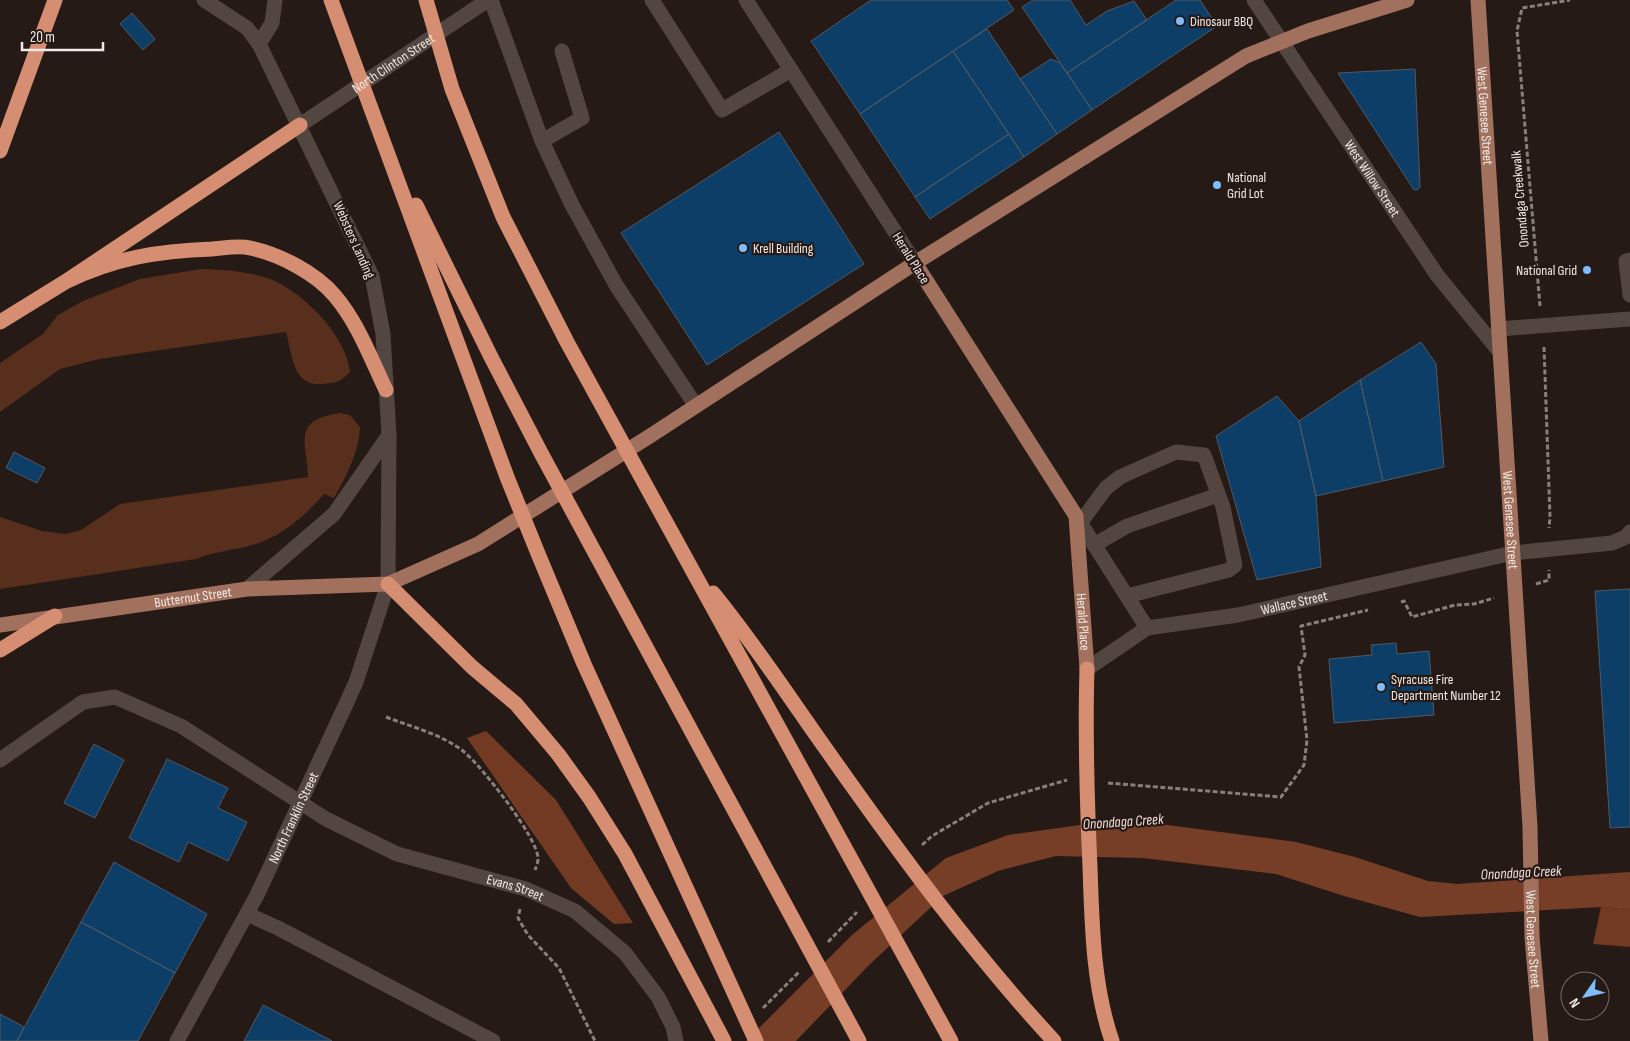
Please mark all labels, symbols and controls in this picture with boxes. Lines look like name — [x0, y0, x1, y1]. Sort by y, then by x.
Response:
place label: Dinosaur BBQ — [1190, 13, 1253, 30]
marker: Dinosaur BBQ — [1174, 15, 1186, 27]
scale bar — [22, 20, 104, 52]
text: 20 m — [30, 28, 55, 47]
street label: North Clinton Street — [349, 29, 438, 97]
street label: West Genesee Street — [1474, 66, 1497, 165]
street label: West Willow Street — [1341, 137, 1404, 220]
street label: Onondaga Creekwalk — [1507, 149, 1533, 248]
place label: National Grid Lot — [1227, 169, 1266, 202]
marker: National Grid Lot — [1211, 179, 1223, 191]
street label: Websters Landing — [329, 199, 379, 282]
street label: Herald Place — [889, 229, 933, 287]
place label: Krell Building — [753, 240, 814, 257]
marker: Krell Building — [737, 242, 749, 254]
place label: National Grid — [1516, 262, 1577, 279]
marker: National Grid — [1581, 264, 1593, 276]
street label: West Genesee Street — [1499, 470, 1522, 570]
street label: Butternut Street — [153, 583, 233, 611]
street label: Wallace Street — [1259, 587, 1329, 618]
street label: Herald Place — [1073, 592, 1094, 651]
place label: Syracuse Fire Department Number 12 — [1391, 671, 1501, 704]
marker: Syracuse Fire Department Number 12 — [1375, 681, 1387, 693]
street label: North Franklin Street — [265, 769, 322, 866]
water label: Onondaga Creek — [1082, 810, 1164, 834]
water label: Onondaga Creek — [1480, 861, 1562, 885]
street label: Evans Street — [485, 870, 547, 904]
street label: West Genesee Street — [1523, 890, 1545, 989]
north arrow — [1560, 971, 1610, 1021]
text: N — [1565, 995, 1584, 1011]

